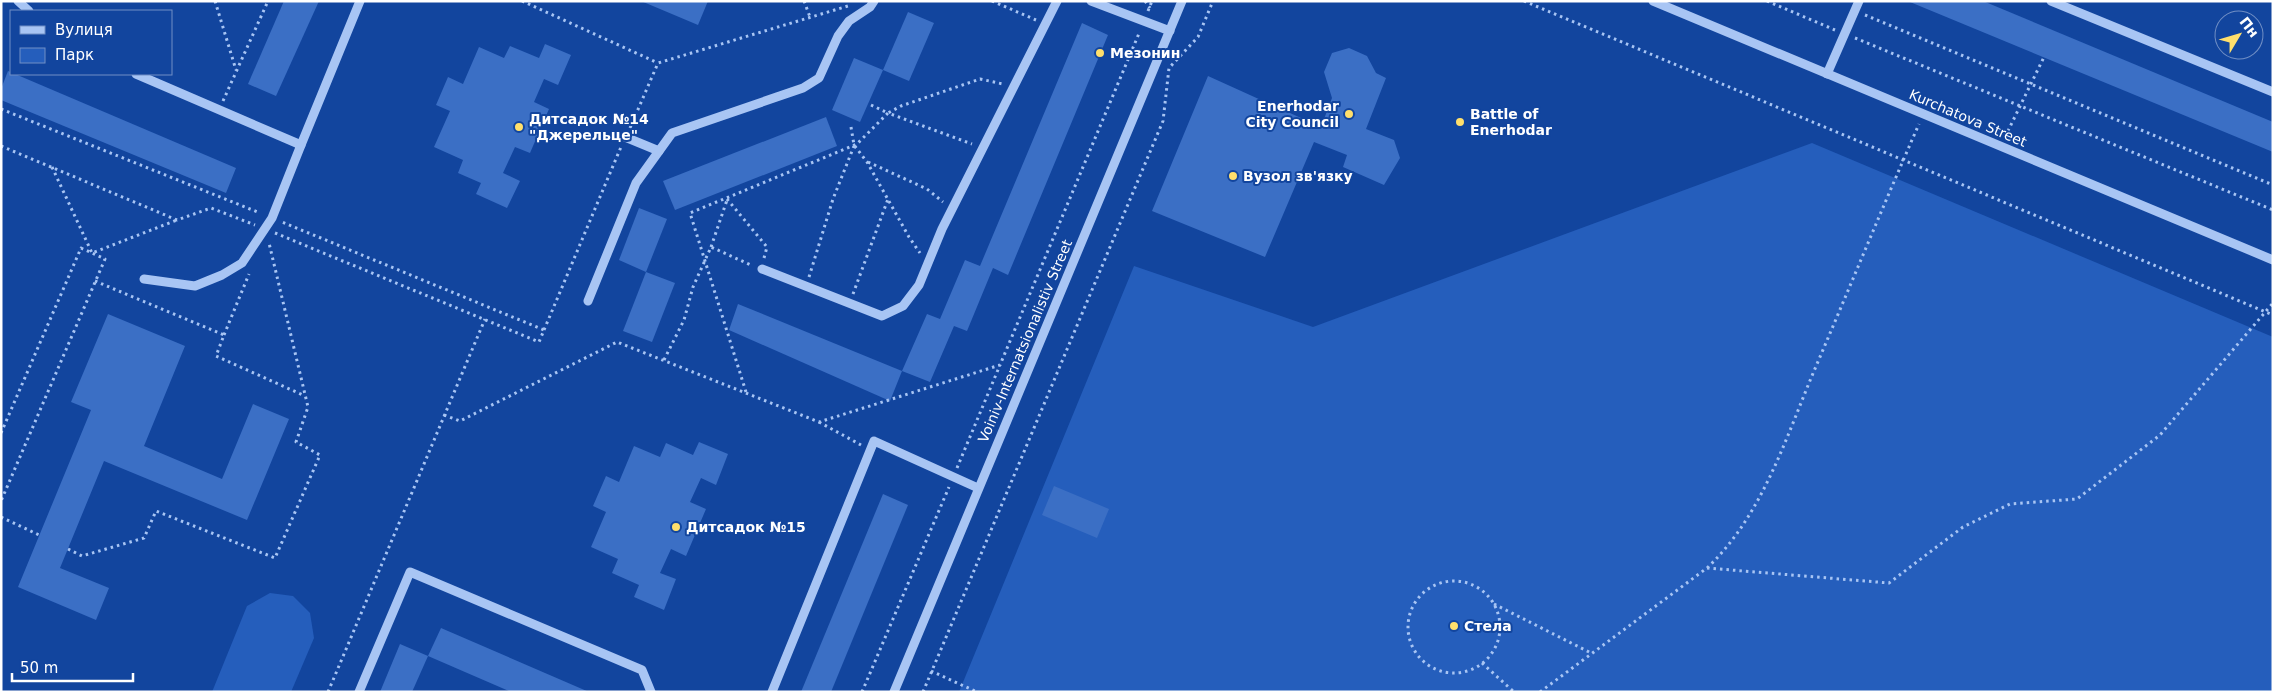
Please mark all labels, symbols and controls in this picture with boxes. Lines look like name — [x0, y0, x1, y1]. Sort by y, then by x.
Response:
legend — [10, 10, 172, 75]
north arrow — [2214, 10, 2264, 60]
text: Пн — [2236, 14, 2262, 40]
text: Вулиця — [55, 21, 113, 39]
place label: Мезонин — [1110, 45, 1180, 61]
text: Парк — [55, 46, 94, 64]
marker: Мезонин — [1094, 47, 1106, 59]
street label: Kurchatova Street — [1907, 86, 2030, 150]
place label: Enerhodar City Council — [1246, 98, 1339, 130]
place label: Battle of Enerhodar — [1470, 106, 1552, 138]
marker: Enerhodar City Council — [1343, 108, 1355, 120]
place label: Дитсадок №14 "Джерельце" — [529, 111, 649, 143]
marker: Battle of Enerhodar — [1454, 116, 1466, 128]
marker: Дитсадок №14 "Джерельце" — [513, 121, 525, 133]
place label: Вузол зв'язку — [1243, 168, 1353, 184]
marker: Вузол зв'язку — [1227, 170, 1239, 182]
street label: Voiniv-Internatsionalistiv Street — [975, 237, 1075, 445]
place label: Дитсадок №15 — [686, 519, 806, 535]
marker: Дитсадок №15 — [670, 521, 682, 533]
place label: Стела — [1464, 618, 1512, 634]
marker: Стела — [1448, 620, 1460, 632]
scale bar — [12, 650, 134, 682]
text: 50 m — [20, 659, 58, 677]

